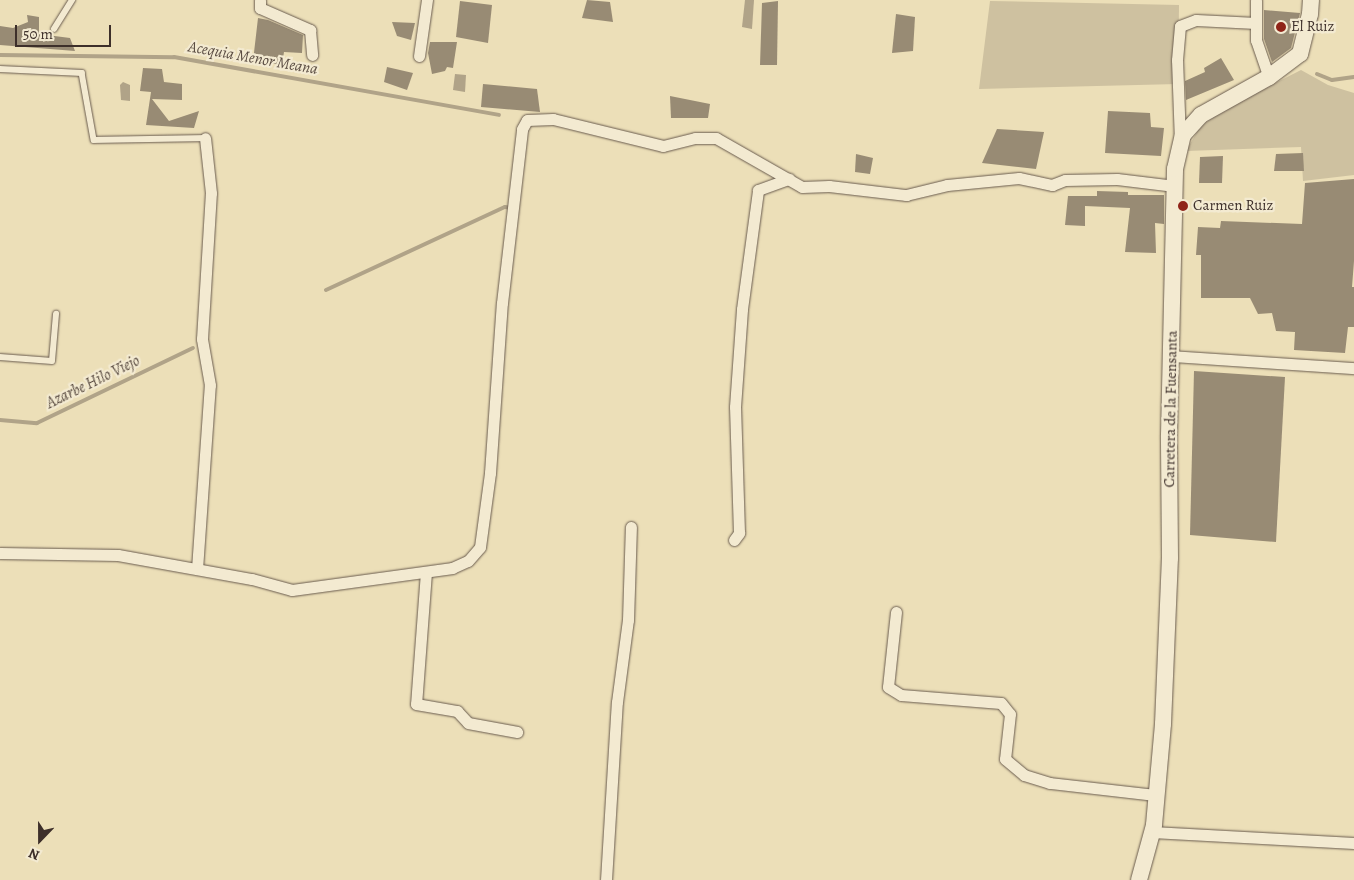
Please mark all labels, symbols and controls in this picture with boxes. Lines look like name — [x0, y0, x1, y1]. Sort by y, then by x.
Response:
scale bar — [18, 15, 114, 47]
place label: El Ruiz — [1291, 18, 1334, 36]
marker: El Ruiz — [1275, 21, 1287, 33]
text: 50 m — [23, 24, 53, 44]
water label: Acequia Menor Meana — [187, 37, 319, 79]
place label: Carmen Ruiz — [1193, 197, 1273, 215]
marker: Carmen Ruiz — [1177, 200, 1189, 212]
street label: Carretera de la Fuensanta — [1161, 330, 1181, 488]
water label: Azarbe Hilo Viejo — [43, 351, 143, 413]
north arrow — [15, 815, 65, 865]
text: N — [26, 844, 42, 865]

